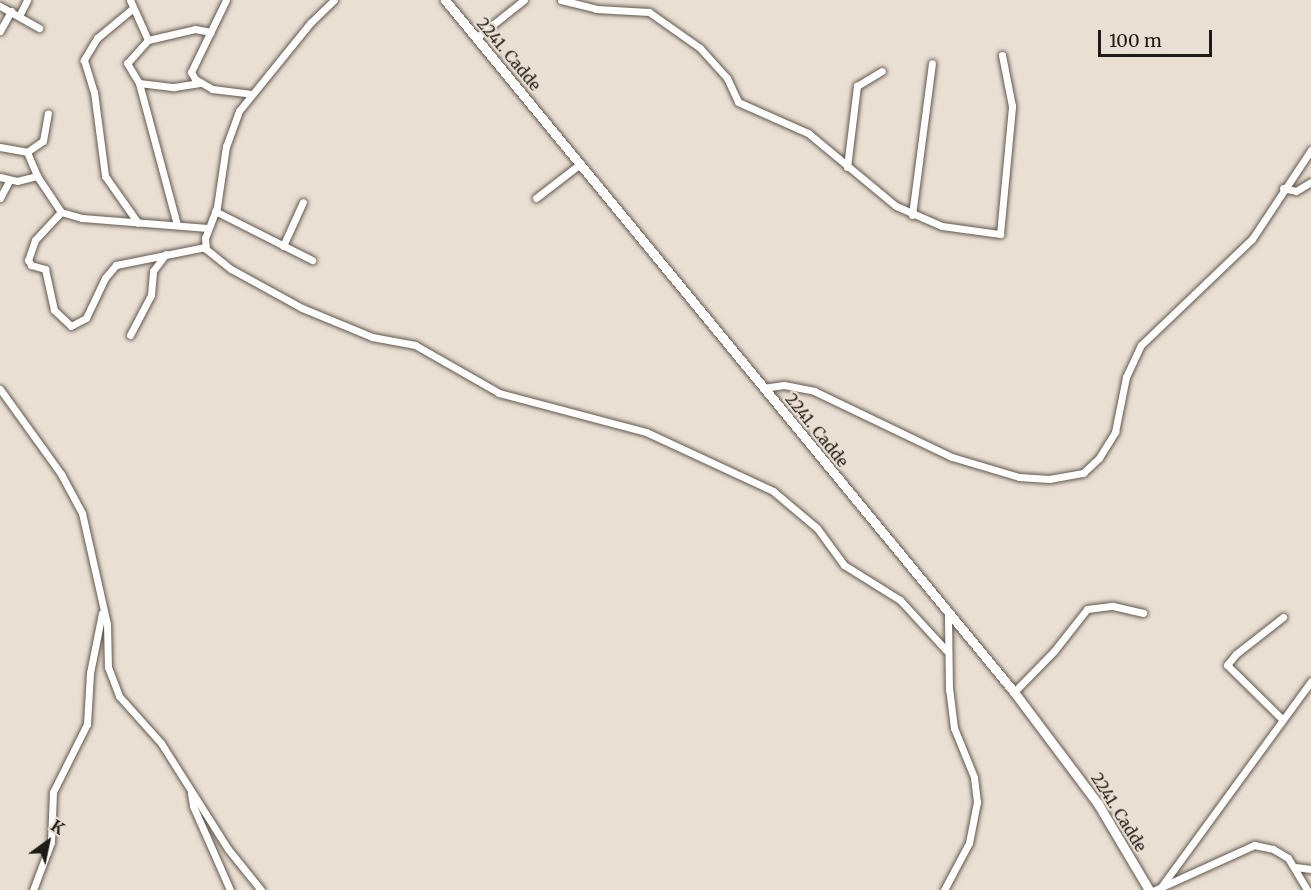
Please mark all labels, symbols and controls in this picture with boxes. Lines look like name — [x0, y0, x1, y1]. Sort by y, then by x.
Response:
street label: 2241. Cadde — [473, 14, 545, 94]
scale bar — [1101, 18, 1215, 56]
text: 100 m — [1109, 29, 1162, 52]
street label: 2241. Cadde — [782, 389, 852, 471]
street label: 2241. Cadde — [1087, 769, 1151, 855]
north arrow — [18, 812, 78, 872]
text: K — [47, 815, 68, 839]

